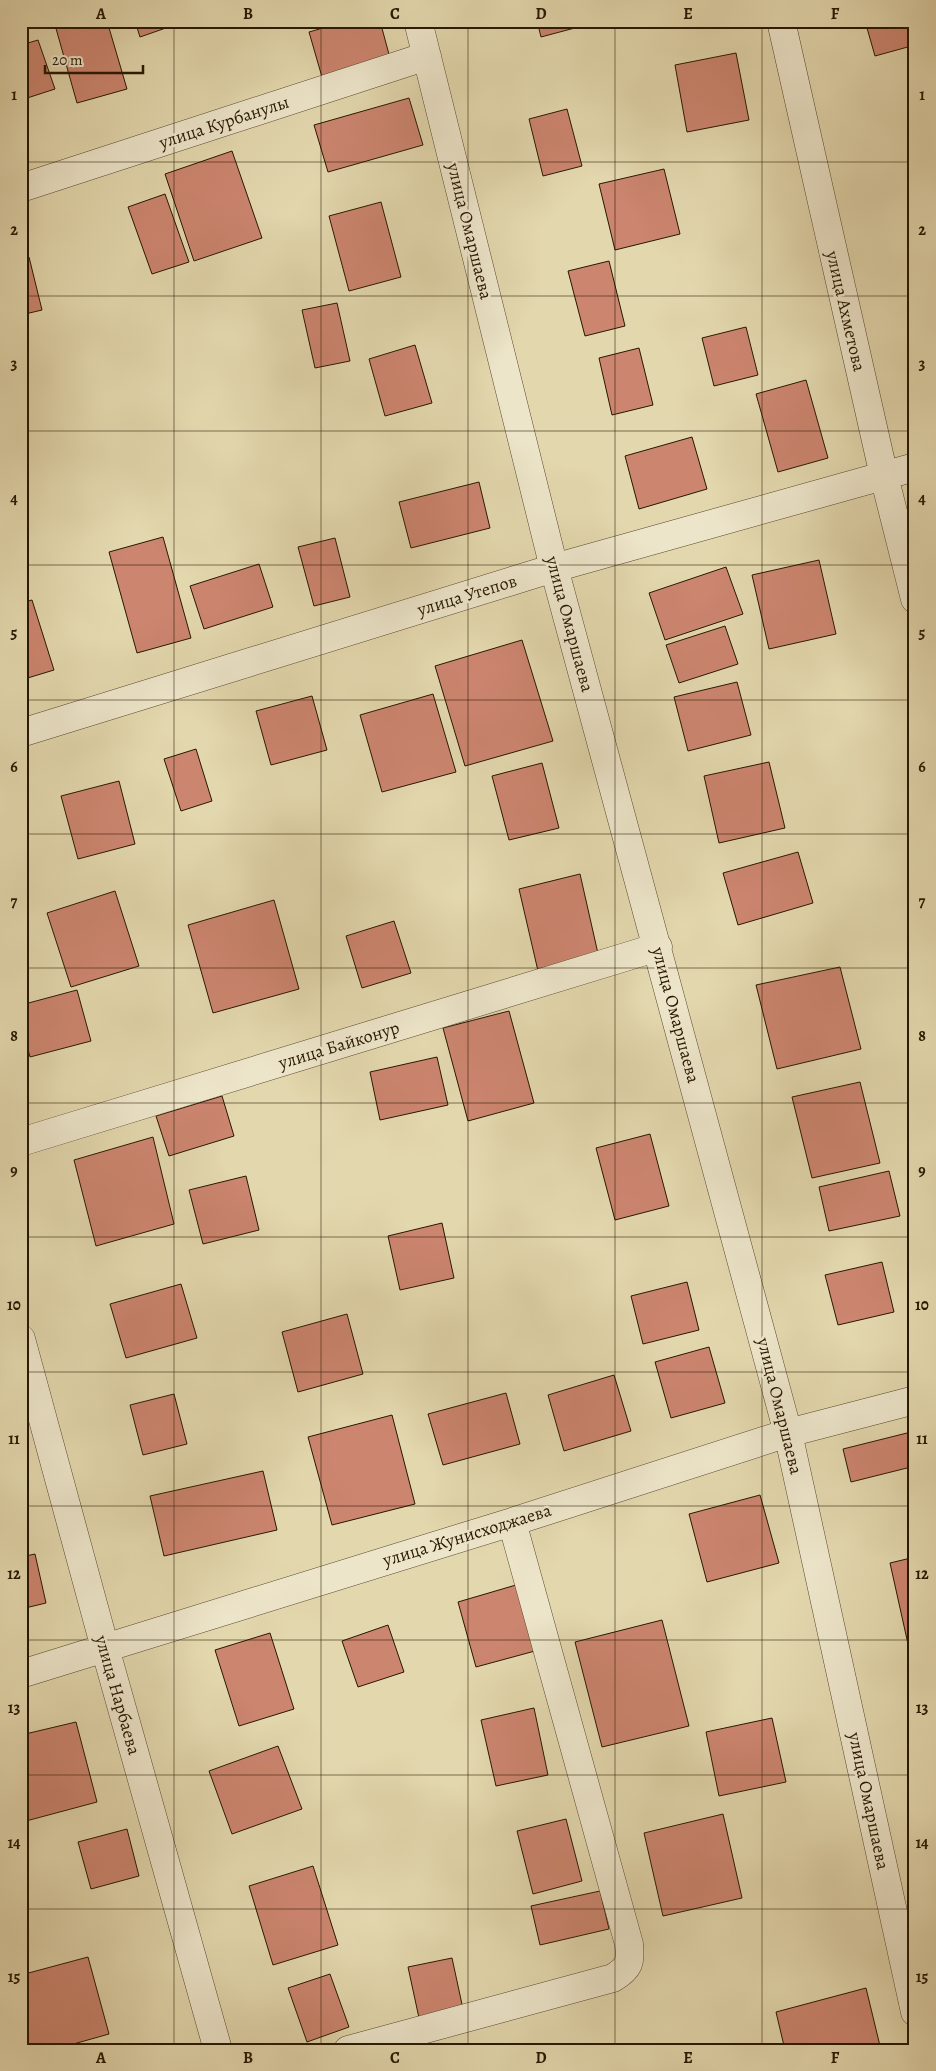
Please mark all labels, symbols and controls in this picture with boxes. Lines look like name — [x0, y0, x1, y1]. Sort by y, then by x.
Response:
text: A — [95, 3, 107, 25]
text: B — [243, 3, 253, 25]
text: C — [390, 3, 400, 25]
text: D — [535, 3, 547, 25]
text: E — [683, 3, 693, 25]
text: F — [831, 3, 840, 25]
scale bar — [45, 42, 142, 74]
text: 20 m — [52, 50, 83, 70]
text: 1 — [11, 84, 17, 106]
text: 1 — [919, 84, 925, 106]
street label: улица Курбанулы — [155, 90, 292, 155]
street label: улица Омаршаева — [441, 159, 499, 302]
text: 2 — [10, 219, 18, 241]
text: 2 — [918, 219, 926, 241]
street label: улица Ахметова — [820, 247, 872, 374]
text: 3 — [11, 353, 18, 375]
text: 3 — [919, 353, 926, 375]
text: 4 — [10, 488, 18, 510]
text: 4 — [918, 488, 926, 510]
street label: улица Омаршаева — [540, 552, 600, 695]
street label: улица Утепов — [413, 568, 520, 622]
text: 5 — [11, 622, 18, 644]
text: 5 — [919, 622, 926, 644]
text: 6 — [10, 756, 18, 778]
text: 6 — [918, 756, 926, 778]
text: 7 — [11, 891, 18, 913]
text: 7 — [919, 891, 926, 913]
street label: улица Омаршаева — [646, 943, 706, 1086]
street label: улица Байконур — [275, 1015, 402, 1075]
text: 8 — [10, 1025, 18, 1047]
text: 8 — [918, 1025, 926, 1047]
text: 9 — [10, 1160, 18, 1182]
text: 9 — [918, 1160, 926, 1182]
text: 10 — [7, 1294, 21, 1316]
text: 10 — [915, 1294, 929, 1316]
street label: улица Омаршаева — [751, 1334, 809, 1477]
text: 11 — [8, 1428, 20, 1450]
text: 11 — [916, 1428, 928, 1450]
street label: улица Жунисходжаева — [379, 1498, 555, 1572]
text: 12 — [7, 1563, 21, 1585]
text: 12 — [915, 1563, 929, 1585]
street label: улица Нарбаева — [89, 1631, 147, 1758]
text: 13 — [8, 1697, 20, 1719]
text: 13 — [916, 1697, 928, 1719]
street label: улица Омаршаева — [843, 1729, 895, 1873]
text: 14 — [7, 1832, 21, 1854]
text: 14 — [915, 1832, 929, 1854]
text: 15 — [8, 1966, 20, 1988]
text: 15 — [916, 1966, 928, 1988]
text: A — [95, 2047, 107, 2069]
text: B — [243, 2047, 253, 2069]
text: C — [390, 2047, 400, 2069]
text: D — [535, 2047, 547, 2069]
text: E — [683, 2047, 693, 2069]
text: F — [831, 2047, 840, 2069]

